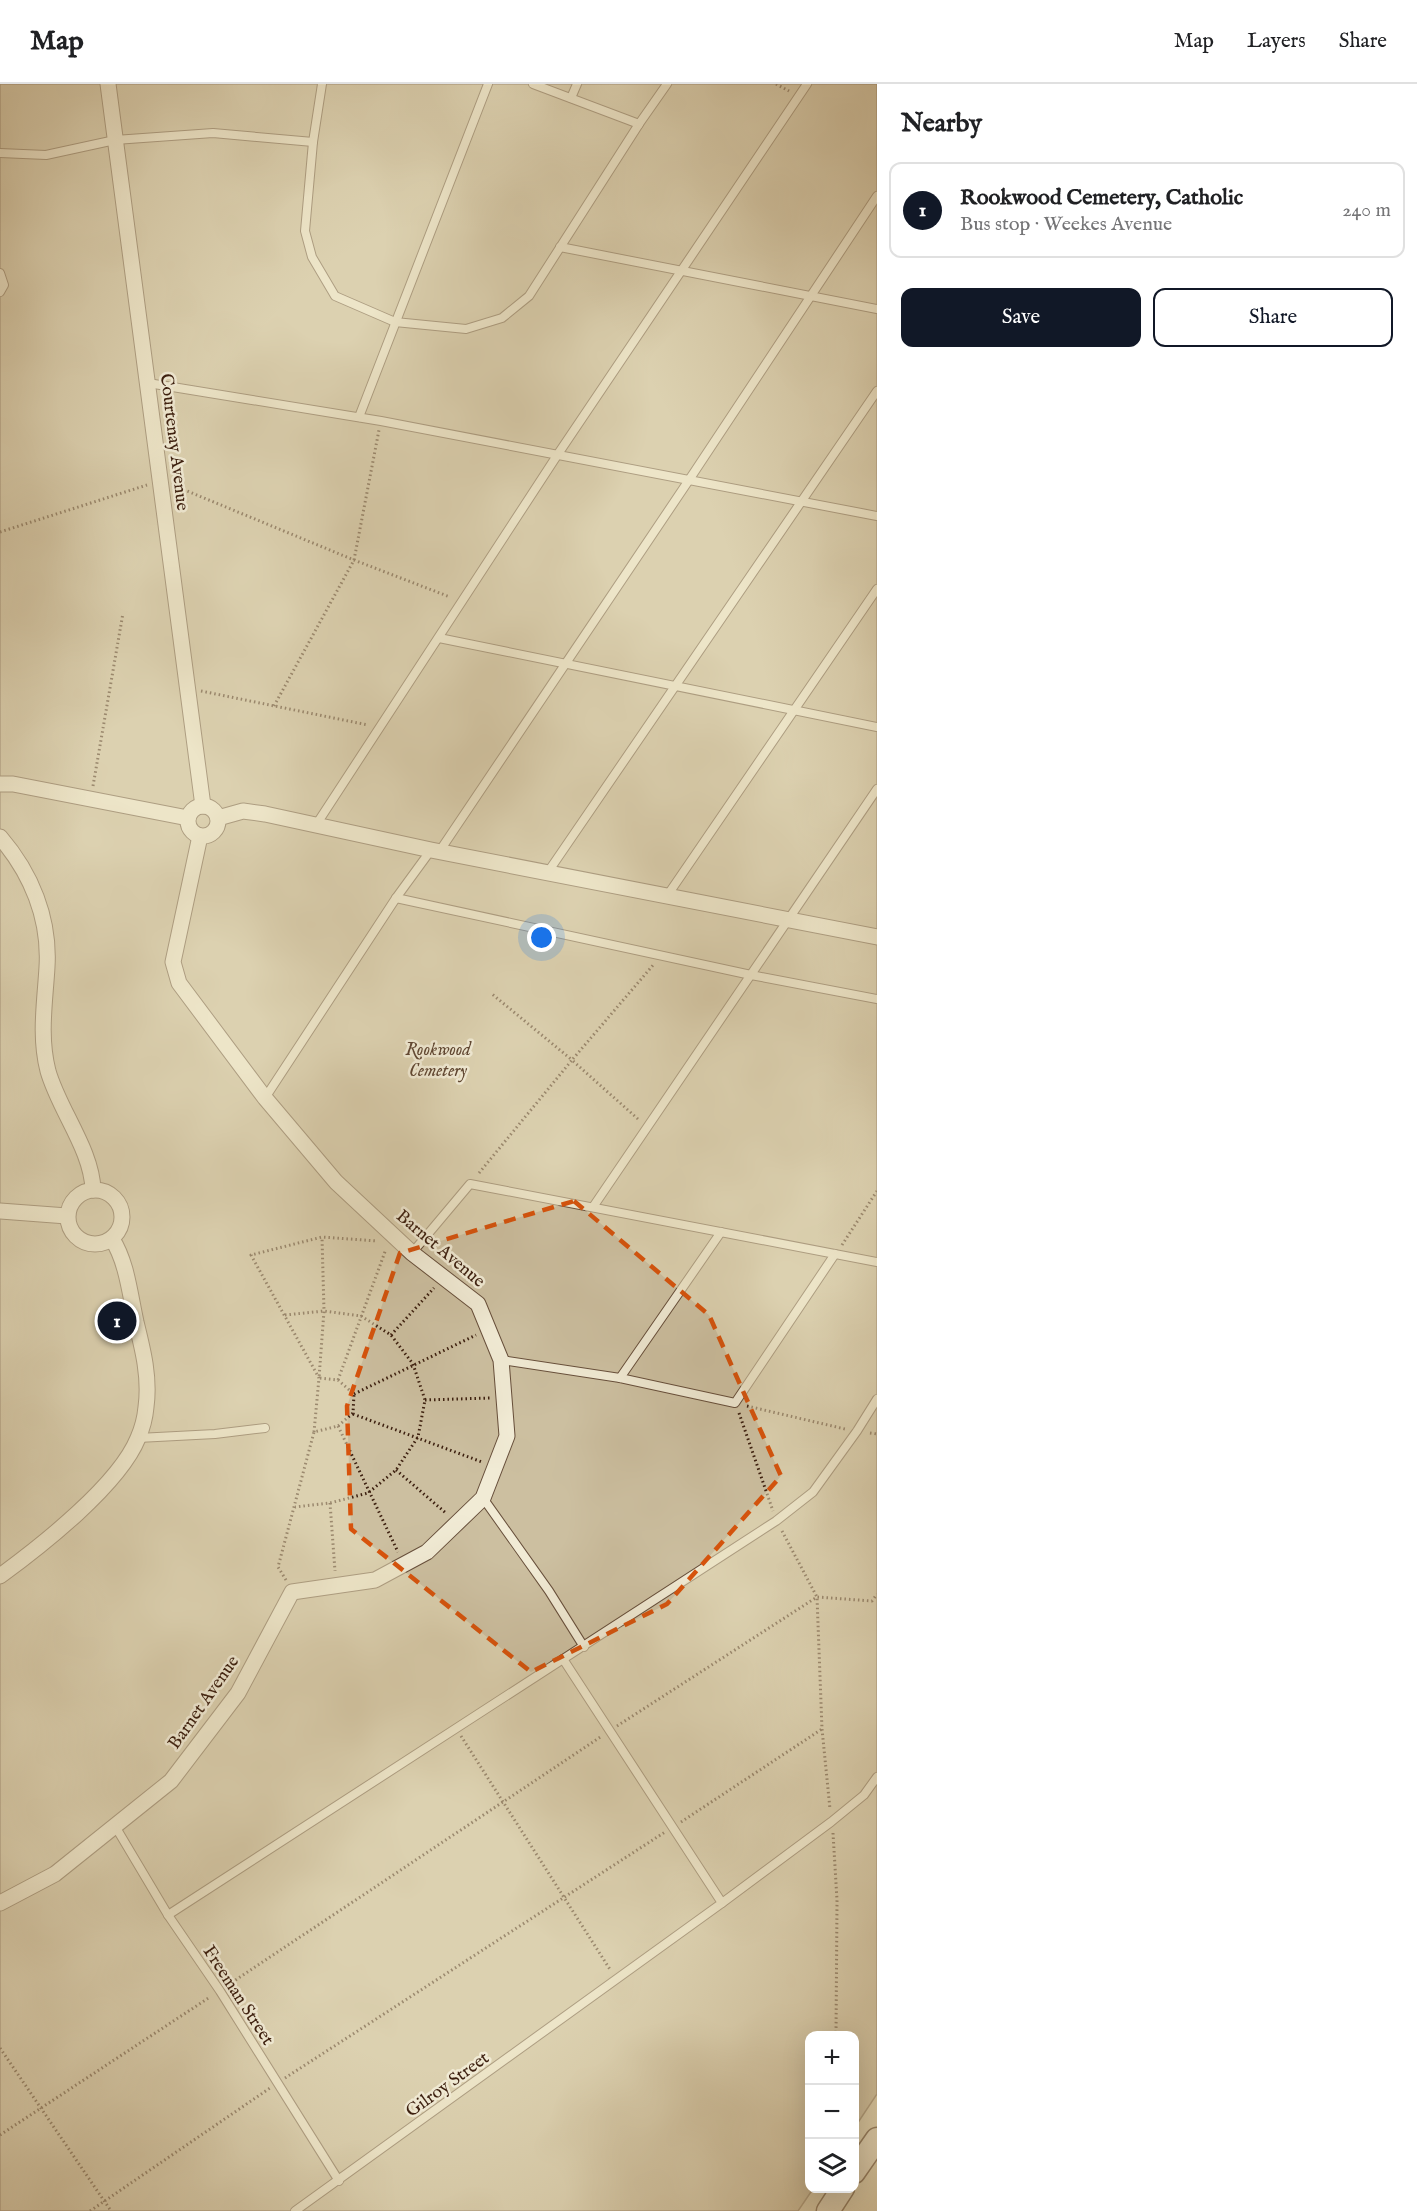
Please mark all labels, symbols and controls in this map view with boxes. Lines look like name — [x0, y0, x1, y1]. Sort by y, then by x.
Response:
text: Map — [30, 24, 84, 59]
text: Map — [1174, 28, 1214, 55]
text: Layers — [1247, 28, 1306, 55]
text: Share — [1339, 28, 1387, 55]
text: Nearby — [901, 107, 982, 140]
text: Rookwood Cemetery, Catholic — [960, 184, 1243, 212]
text: 1 — [919, 198, 926, 223]
text: 240 m — [1342, 198, 1391, 223]
text: Bus stop · Weekes Avenue — [960, 212, 1172, 237]
button: Save — [901, 288, 1141, 347]
button: Share — [1153, 288, 1393, 347]
street label: Courtenay Avenue — [154, 372, 193, 512]
your location — [527, 923, 556, 952]
park label: Rookwood Cemetery — [405, 1039, 472, 1083]
street label: Barnet Avenue — [391, 1205, 489, 1293]
pin: 1 — [98, 1298, 136, 1344]
street label: Barnet Avenue — [163, 1652, 245, 1754]
street label: Freeman Street — [197, 1942, 278, 2050]
map controls — [805, 2031, 859, 2193]
button: + — [805, 2031, 859, 2085]
street label: Gilroy Street — [402, 2047, 494, 2123]
button: − — [805, 2085, 859, 2139]
button: layers — [805, 2139, 859, 2193]

